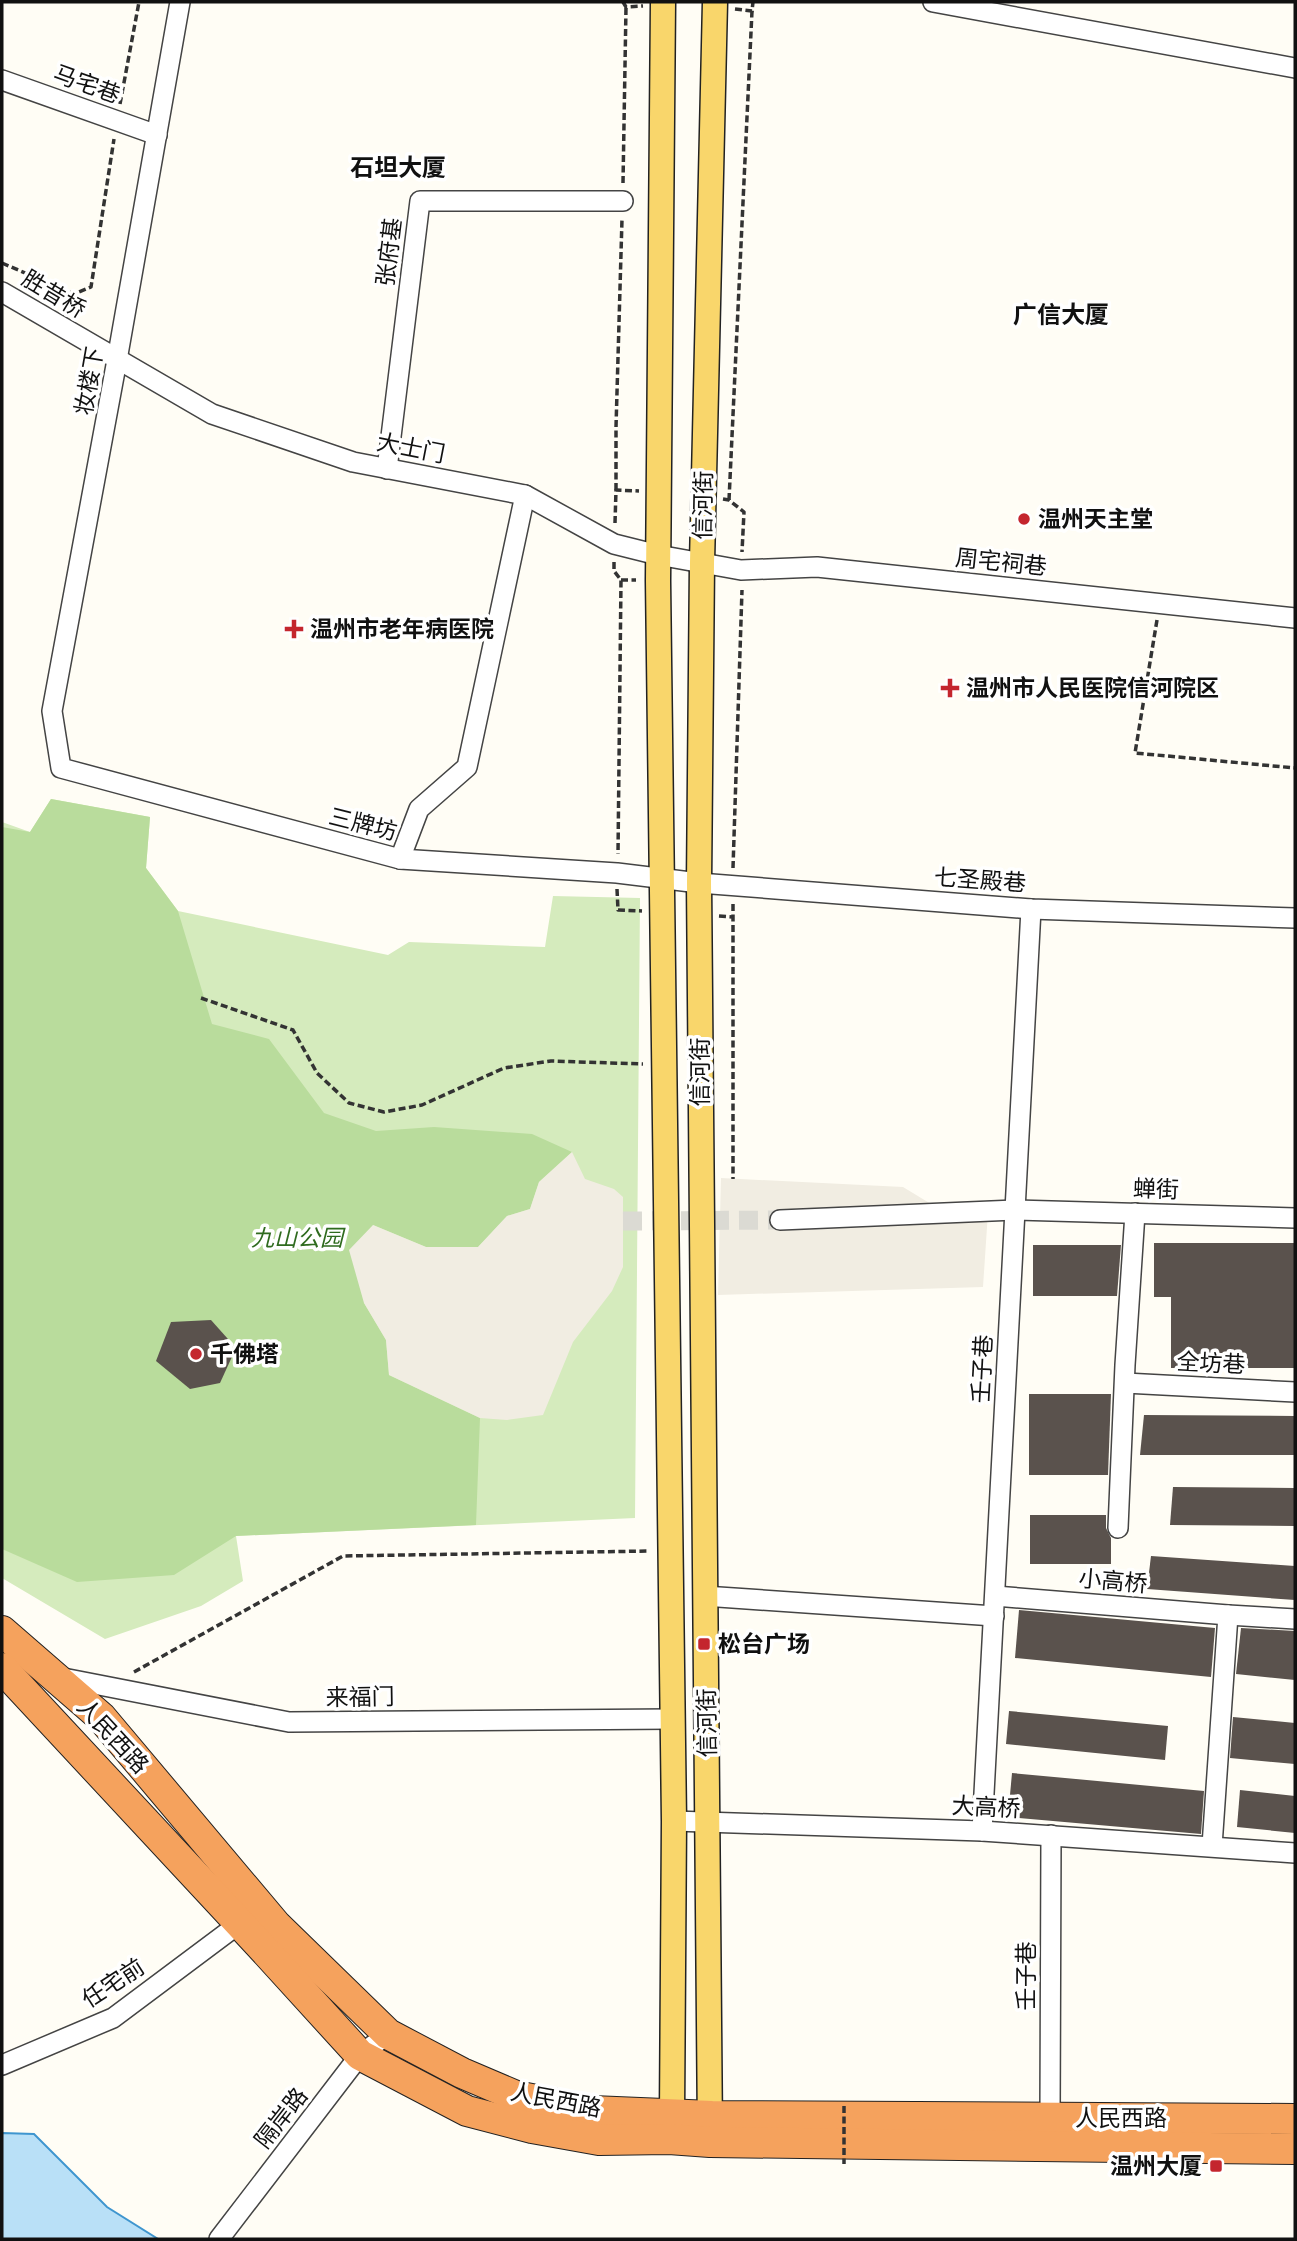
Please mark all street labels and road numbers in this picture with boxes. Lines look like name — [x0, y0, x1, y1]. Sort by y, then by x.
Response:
street label: 马宅巷 — [50, 57, 125, 109]
street label: 张府基 — [369, 216, 407, 288]
street label: 胜昔桥 — [17, 263, 92, 324]
street label: 妆楼下 — [67, 344, 109, 417]
street label: 大士门 — [374, 426, 448, 468]
street label: 信河街 — [686, 470, 718, 540]
street label: 周宅祠巷 — [954, 541, 1048, 581]
street label: 三牌坊 — [326, 800, 400, 846]
street label: 七圣殿巷 — [933, 861, 1027, 897]
street label: 信河街 — [684, 1038, 714, 1107]
street label: 蝉街 — [1133, 1172, 1180, 1204]
street label: 壬子巷 — [964, 1334, 998, 1404]
street label: 全坊巷 — [1176, 1345, 1246, 1379]
street label: 小高桥 — [1077, 1562, 1149, 1598]
street label: 来福门 — [325, 1680, 395, 1712]
street label: 信河街 — [690, 1688, 722, 1758]
street label: 人民西路 — [71, 1691, 156, 1779]
street label: 大高桥 — [951, 1789, 1021, 1823]
street label: 壬子巷 — [1010, 1942, 1040, 2011]
street label: 任宅前 — [75, 1951, 150, 2014]
street label: 人民西路 — [508, 2076, 604, 2123]
street label: 隔岸路 — [247, 2081, 313, 2154]
street label: 人民西路 — [1075, 2102, 1167, 2132]

